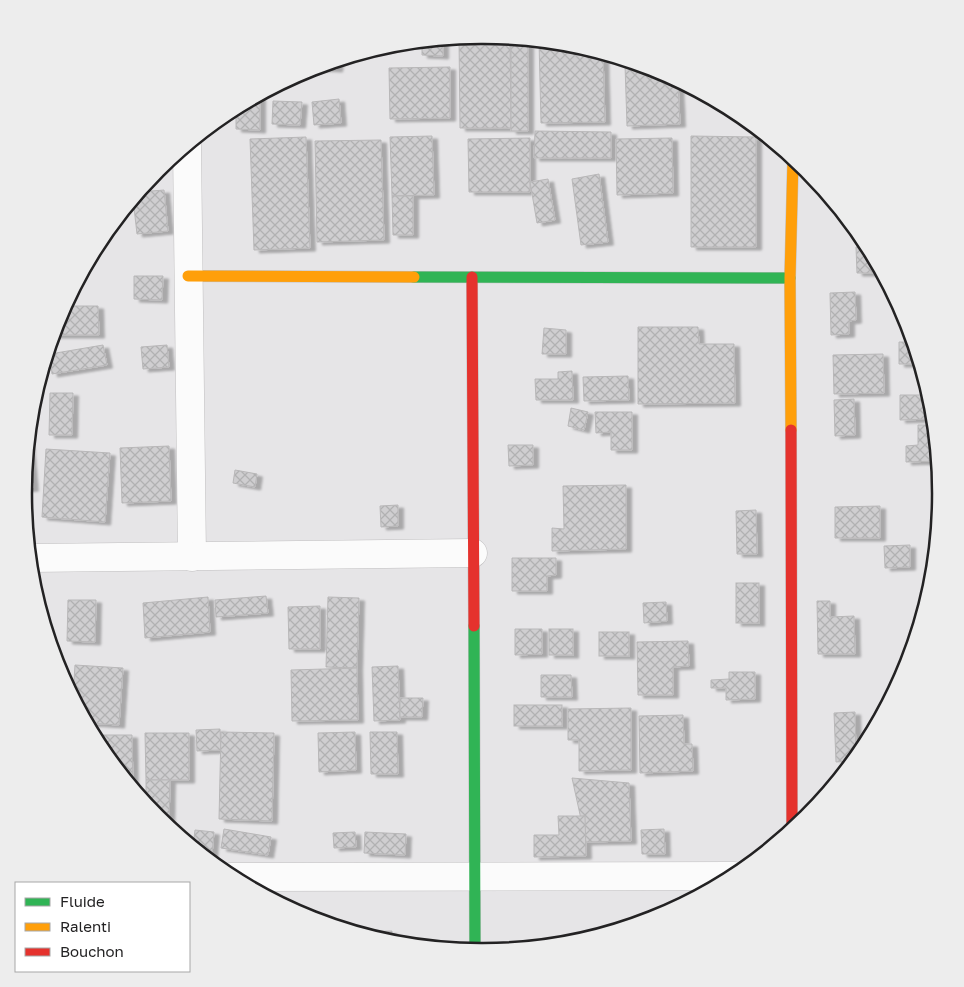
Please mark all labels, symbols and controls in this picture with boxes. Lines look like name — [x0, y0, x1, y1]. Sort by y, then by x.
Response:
legend — [15, 882, 190, 972]
text: Fluide — [60, 892, 105, 910]
text: Ralenti — [60, 917, 111, 935]
text: Bouchon — [60, 942, 124, 960]

